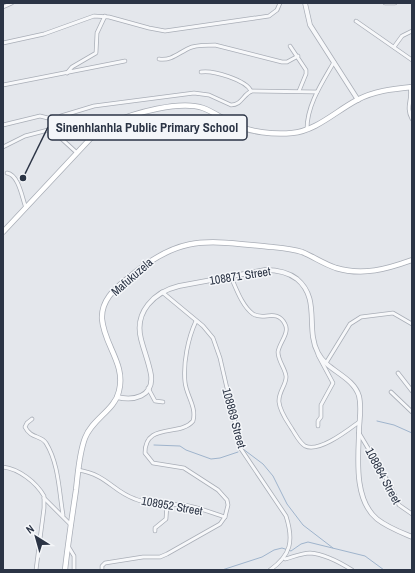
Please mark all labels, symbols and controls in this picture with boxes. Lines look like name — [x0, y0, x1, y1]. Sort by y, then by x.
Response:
callout: Sinenhlanhla Public Primary School — [48, 115, 247, 140]
text: Sinenhlanhla Public Primary School — [56, 119, 238, 136]
street label: Mafukuzela — [108, 254, 157, 300]
street label: 108871 Street — [208, 263, 272, 289]
street label: 108869 Street — [218, 386, 250, 450]
street label: 108864 Street — [361, 445, 405, 507]
street label: 108952 Street — [140, 493, 204, 519]
north arrow — [16, 517, 56, 557]
text: N — [23, 521, 37, 537]

